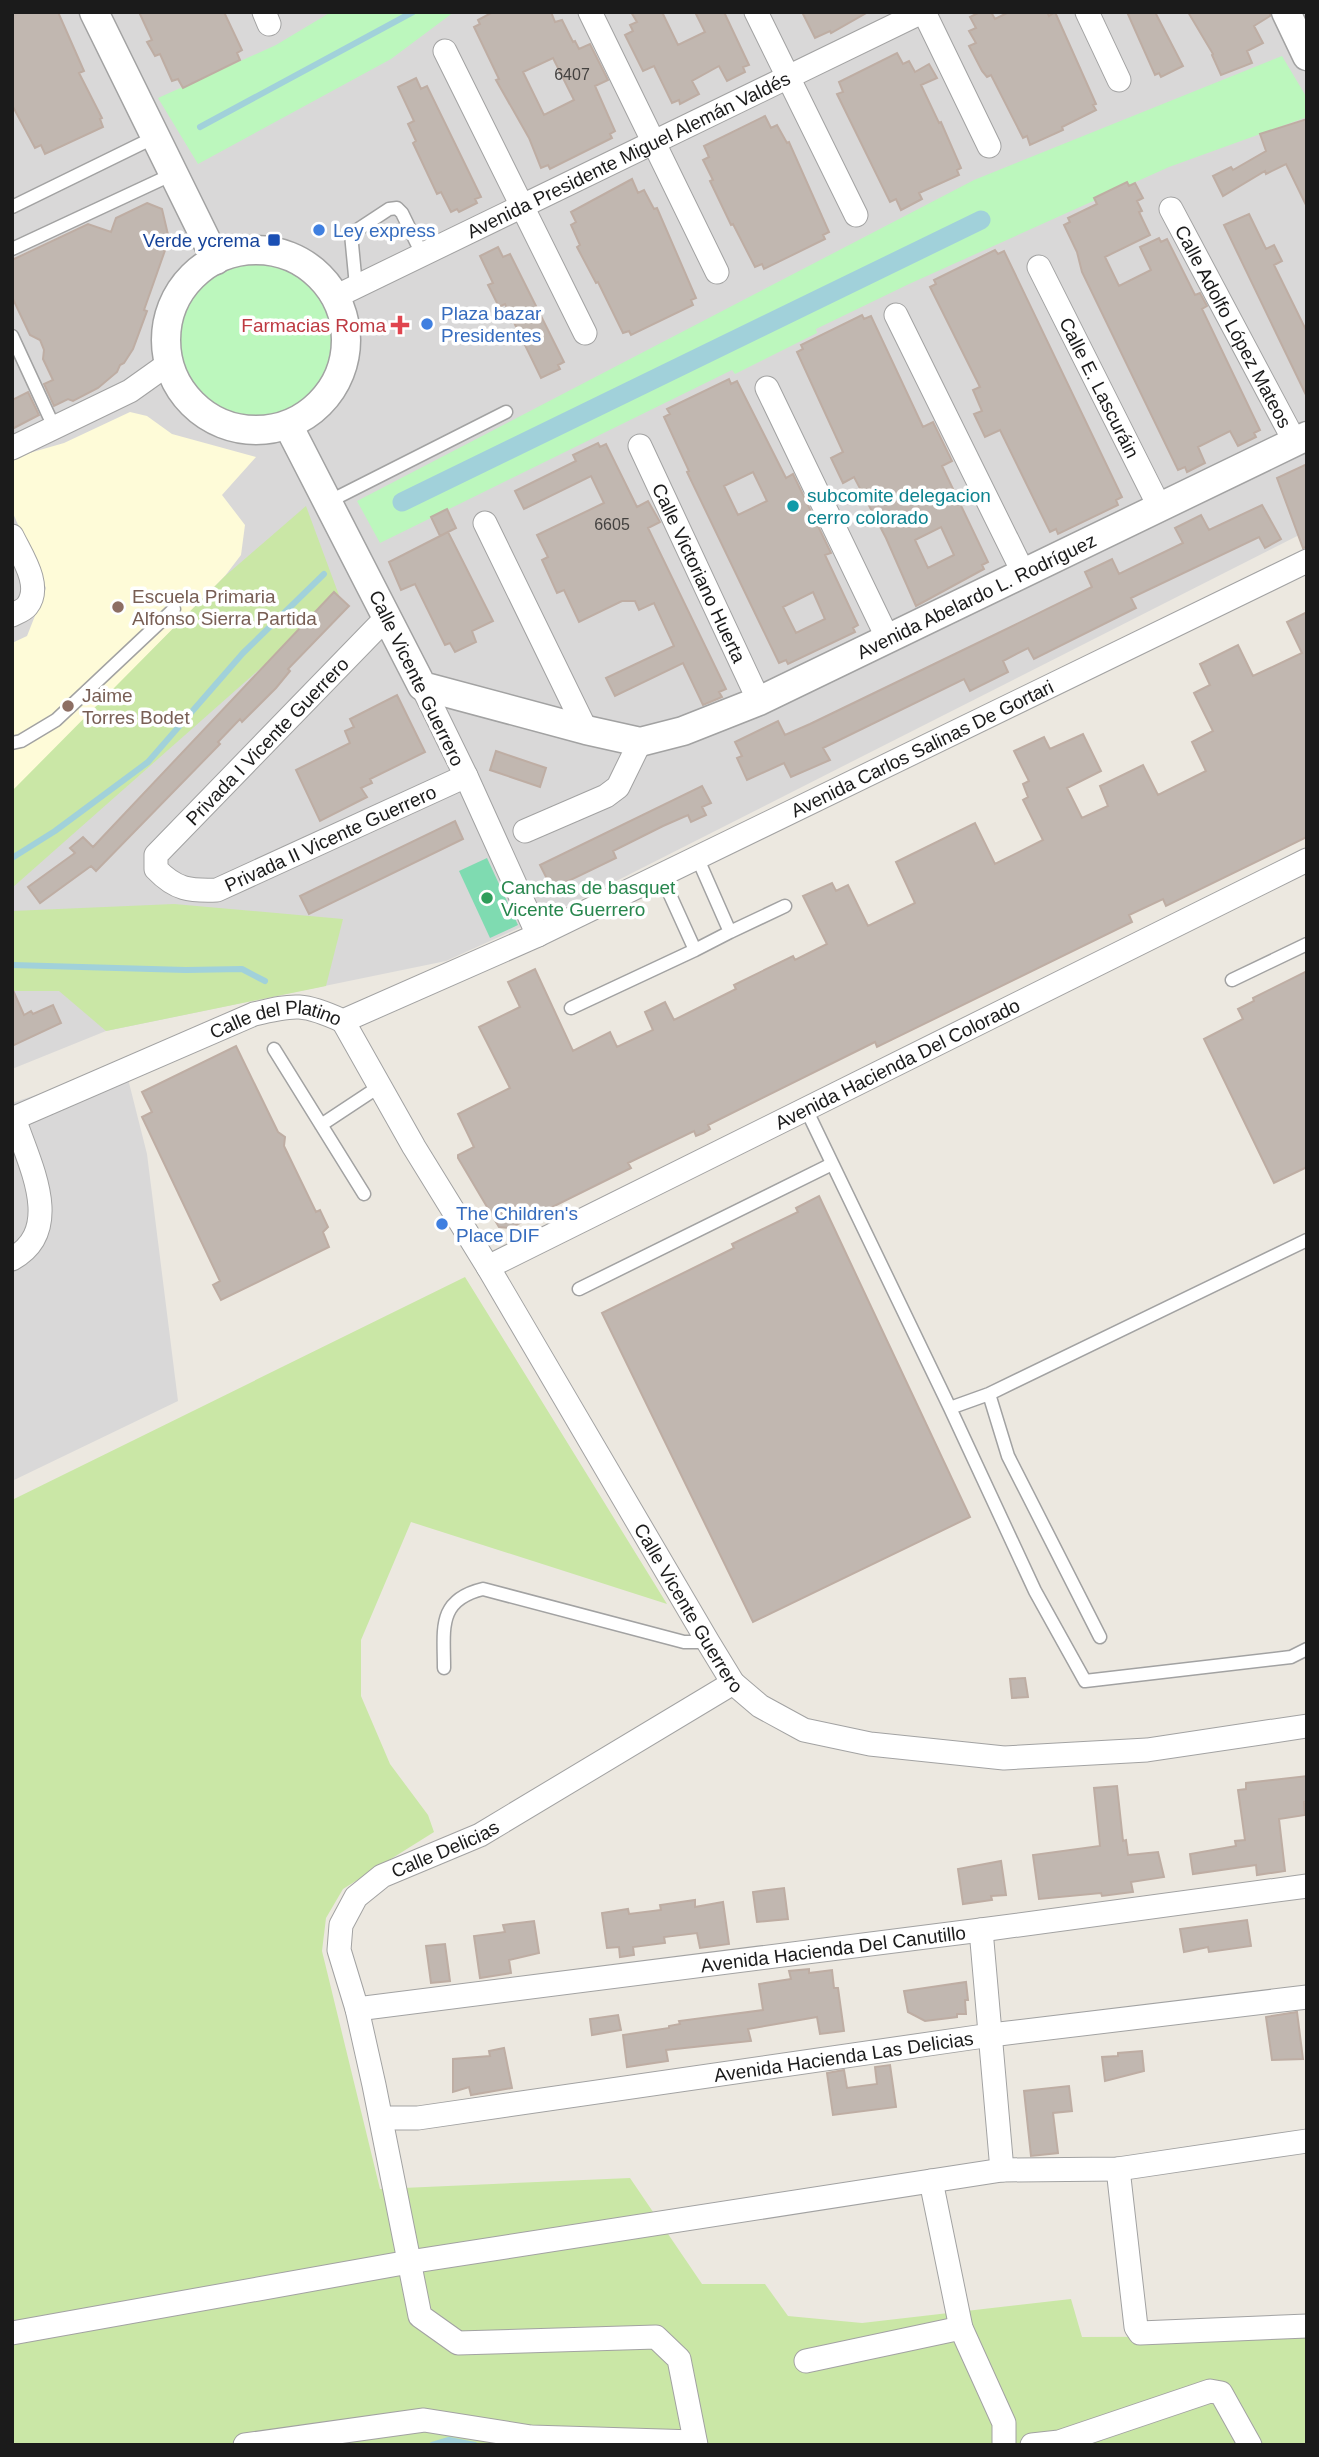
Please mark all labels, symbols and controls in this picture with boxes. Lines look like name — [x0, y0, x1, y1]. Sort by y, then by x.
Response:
house number: 6407 — [554, 66, 590, 83]
street label: Avenida Presidente Miguel Alemán Valdés — [463, 68, 793, 242]
place label: Ley express — [333, 220, 435, 241]
marker: Ley express — [311, 222, 327, 238]
street label: Calle Adolfo López Mateos — [1171, 222, 1295, 431]
place label: Verde ycrema — [143, 230, 260, 251]
marker: Verde ycrema — [266, 232, 282, 248]
place label: Plaza bazar Presidentes — [441, 303, 542, 346]
street label: Calle E. Lascuráin — [1055, 314, 1143, 462]
place label: Farmacias Roma — [241, 315, 386, 336]
marker: Plaza bazar Presidentes — [419, 316, 435, 332]
marker: Farmacias Roma — [392, 317, 408, 333]
street label: Calle Victoriano Huerta — [648, 480, 750, 666]
place label: subcomite delegacion cerro colorado — [807, 485, 991, 528]
marker: subcomite delegacion cerro colorado — [785, 498, 801, 514]
house number: 6605 — [594, 516, 630, 533]
street label: Avenida Abelardo L. Rodríguez — [854, 530, 1099, 663]
place label: Escuela Primaria Alfonso Sierra Partida — [132, 586, 317, 629]
street label: Calle Vicente Guerrero — [365, 587, 468, 770]
marker: Escuela Primaria Alfonso Sierra Partida — [110, 599, 126, 615]
street label: Privada I Vicente Guerrero — [182, 653, 353, 829]
street label: Avenida Carlos Salinas De Gortari — [787, 676, 1057, 821]
place label: Jaime Torres Bodet — [82, 685, 190, 728]
marker: Jaime Torres Bodet — [60, 698, 76, 714]
street label: Privada II Vicente Guerrero — [222, 781, 439, 896]
place label: Canchas de basquet Vicente Guerrero — [501, 877, 676, 920]
marker: Canchas de basquet Vicente Guerrero — [479, 890, 495, 906]
street label: Avenida Hacienda Del Colorado — [772, 995, 1023, 1134]
street label: Calle del Platino — [206, 997, 345, 1043]
place label: The Children's Place DIF — [456, 1203, 578, 1246]
marker: The Children's Place DIF — [434, 1216, 450, 1232]
street label: Calle Vicente Guerrero — [630, 1520, 746, 1697]
street label: Calle Delicias — [388, 1816, 503, 1882]
street label: Avenida Hacienda Del Canutillo — [699, 1922, 967, 1976]
street label: Avenida Hacienda Las Delicias — [713, 2028, 975, 2086]

